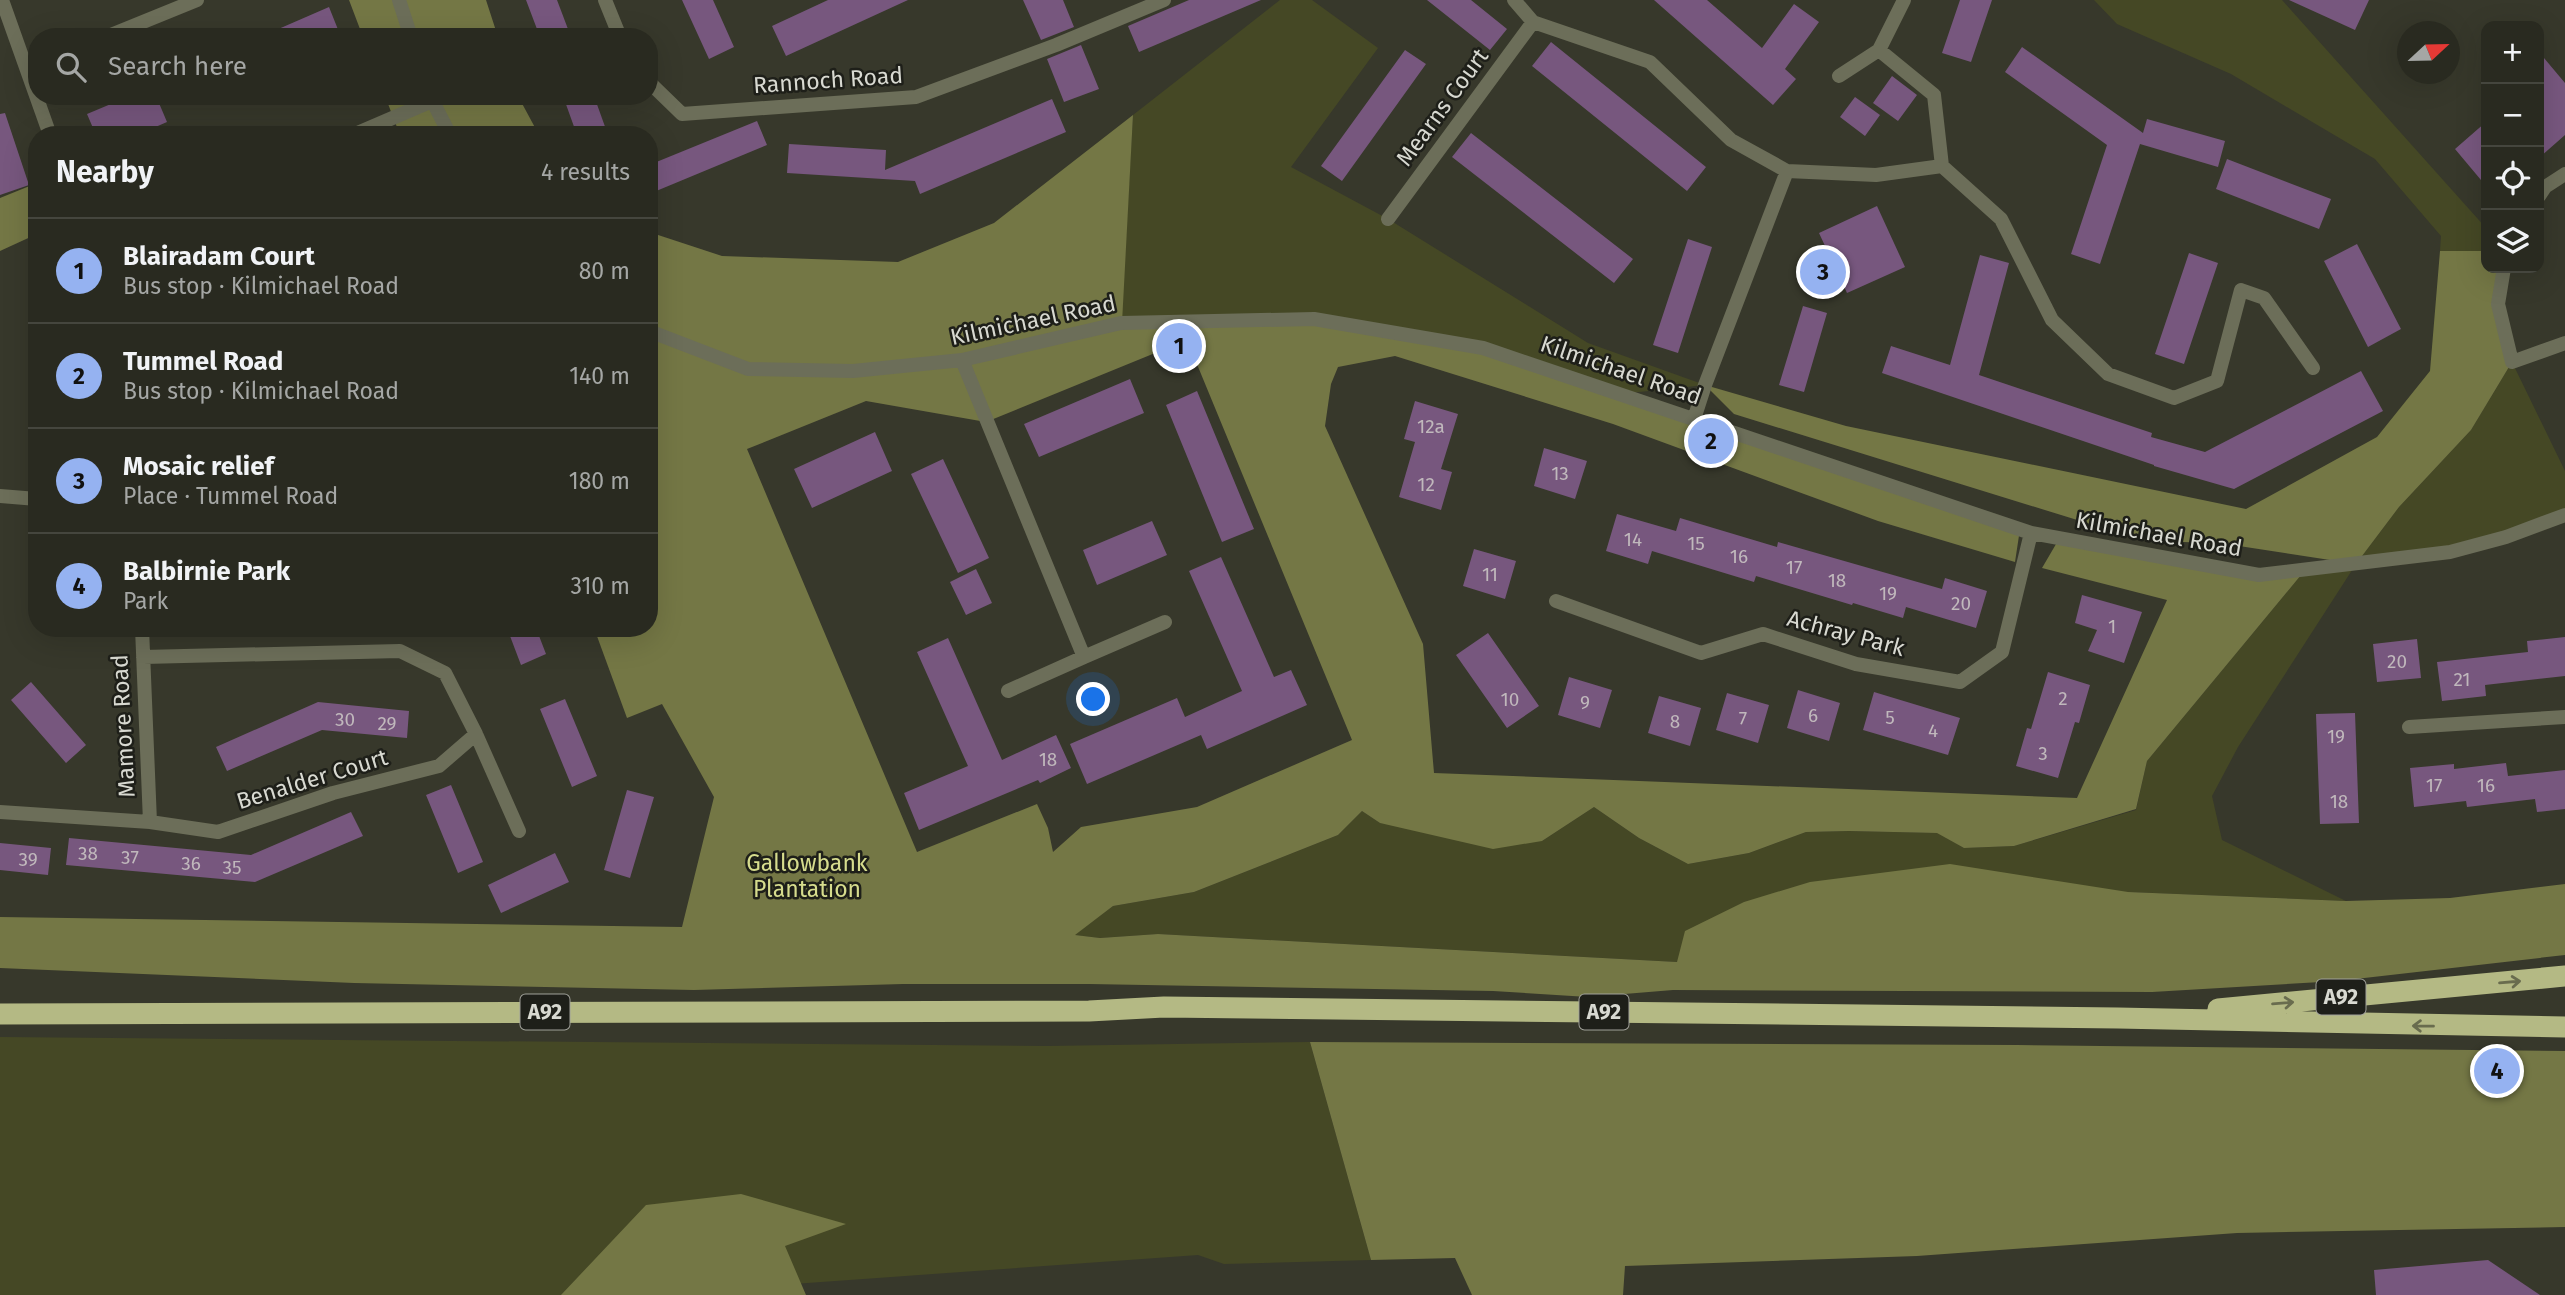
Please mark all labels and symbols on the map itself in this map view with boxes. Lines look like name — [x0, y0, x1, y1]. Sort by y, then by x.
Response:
north arrow — [2397, 21, 2460, 84]
street label: Mearns Court — [1390, 42, 1494, 171]
street label: Rannoch Road — [752, 61, 904, 99]
pin: 3 — [1800, 246, 1846, 298]
street label: Kilmichael Road — [948, 289, 1118, 351]
pin: 1 — [1156, 320, 1202, 372]
street label: Kilmichael Road — [1537, 329, 1705, 411]
house number: 12a — [1417, 415, 1445, 438]
pin: 2 — [1688, 415, 1734, 467]
house number: 13 — [1551, 462, 1569, 485]
house number: 12 — [1417, 473, 1435, 496]
street label: Kilmichael Road — [2074, 506, 2244, 562]
house number: 14 — [1624, 528, 1642, 551]
house number: 15 — [1687, 532, 1705, 555]
house number: 16 — [1730, 545, 1748, 568]
house number: 17 — [1786, 556, 1802, 579]
house number: 11 — [1482, 563, 1498, 586]
house number: 18 — [1828, 569, 1846, 592]
house number: 19 — [1879, 582, 1897, 605]
house number: 20 — [1951, 592, 1971, 615]
street label: Achray Park — [1784, 604, 1908, 662]
house number: 1 — [2108, 615, 2116, 638]
house number: 20 — [2387, 650, 2407, 673]
street label: Mamore Road — [105, 654, 141, 798]
house number: 21 — [2453, 668, 2471, 691]
your location — [1076, 682, 1110, 716]
house number: 2 — [2058, 687, 2068, 710]
house number: 10 — [1501, 688, 1519, 711]
house number: 9 — [1580, 691, 1590, 714]
house number: 6 — [1808, 704, 1818, 727]
house number: 5 — [1885, 706, 1895, 729]
house number: 7 — [1739, 707, 1747, 730]
house number: 30 — [335, 708, 355, 731]
house number: 8 — [1670, 710, 1680, 733]
house number: 29 — [377, 712, 397, 735]
house number: 4 — [1928, 719, 1938, 742]
house number: 19 — [2327, 725, 2345, 748]
house number: 3 — [2038, 742, 2048, 765]
street label: Benalder Court — [233, 743, 392, 815]
house number: 18 — [1039, 748, 1057, 771]
house number: 17 — [2426, 774, 2442, 797]
house number: 16 — [2477, 774, 2495, 797]
house number: 18 — [2330, 790, 2348, 813]
house number: 38 — [78, 842, 98, 865]
house number: 37 — [121, 846, 139, 869]
house number: 39 — [18, 848, 38, 871]
park label: Gallowbank Plantation — [746, 849, 868, 903]
house number: 36 — [181, 852, 201, 875]
house number: 35 — [222, 856, 242, 879]
one-way arrow — [2498, 975, 2521, 988]
road number: A92 — [2316, 979, 2366, 1014]
road number: A92 — [520, 995, 570, 1030]
road number: A92 — [1580, 995, 1628, 1030]
one-way arrow — [2272, 996, 2294, 1009]
one-way arrow — [2412, 1019, 2435, 1032]
pin: 4 — [2474, 1045, 2520, 1097]

